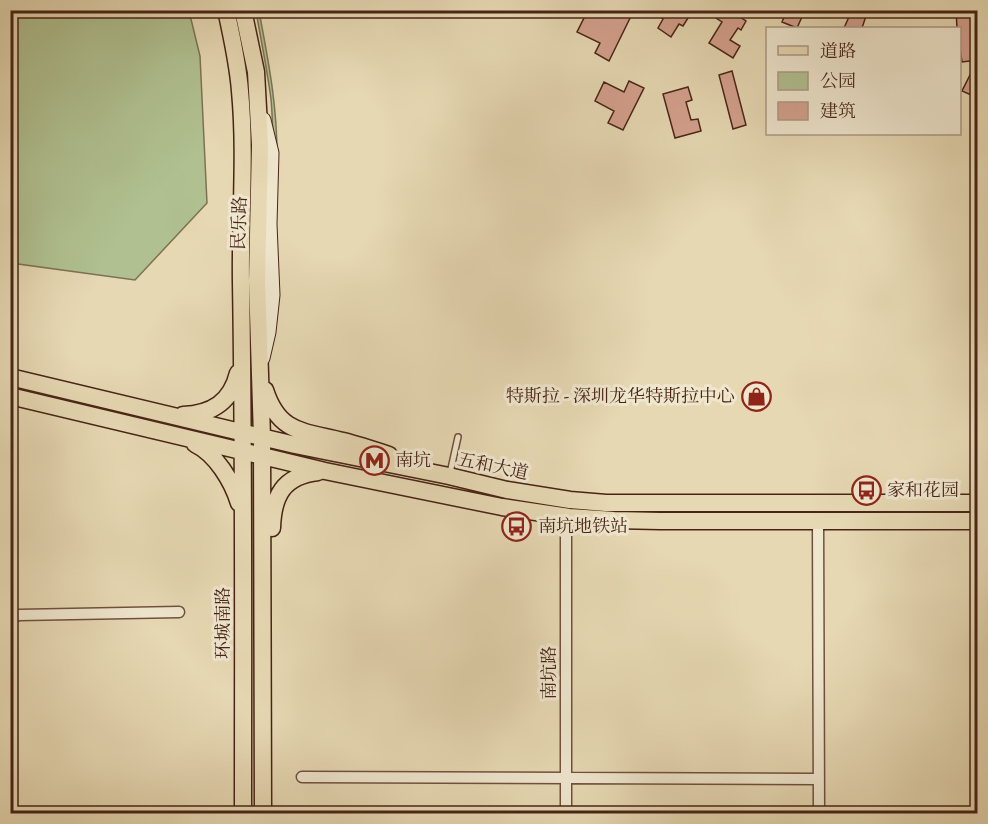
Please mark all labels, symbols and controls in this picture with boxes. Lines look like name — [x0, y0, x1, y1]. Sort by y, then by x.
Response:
legend — [766, 27, 961, 135]
text: 道路 — [820, 39, 856, 63]
text: 公园 — [820, 69, 856, 93]
text: 建筑 — [820, 99, 856, 123]
street label: 民乐路 — [226, 196, 252, 250]
shop icon: 特斯拉 - 深圳龙华特斯拉中心 — [740, 380, 772, 412]
place label: 特斯拉 - 深圳龙华特斯拉中心 — [506, 384, 735, 408]
metro station icon: 南坑 — [358, 444, 390, 476]
street label: 五和大道 — [455, 447, 531, 485]
place label: 南坑 — [395, 448, 431, 472]
bus stop icon: 家和花园 — [850, 474, 882, 506]
place label: 家和花园 — [887, 478, 959, 502]
bus stop icon: 南坑地铁站 — [501, 510, 533, 542]
place label: 南坑地铁站 — [538, 514, 628, 538]
street label: 环城南路 — [211, 587, 235, 659]
street label: 南坑路 — [537, 646, 561, 700]

